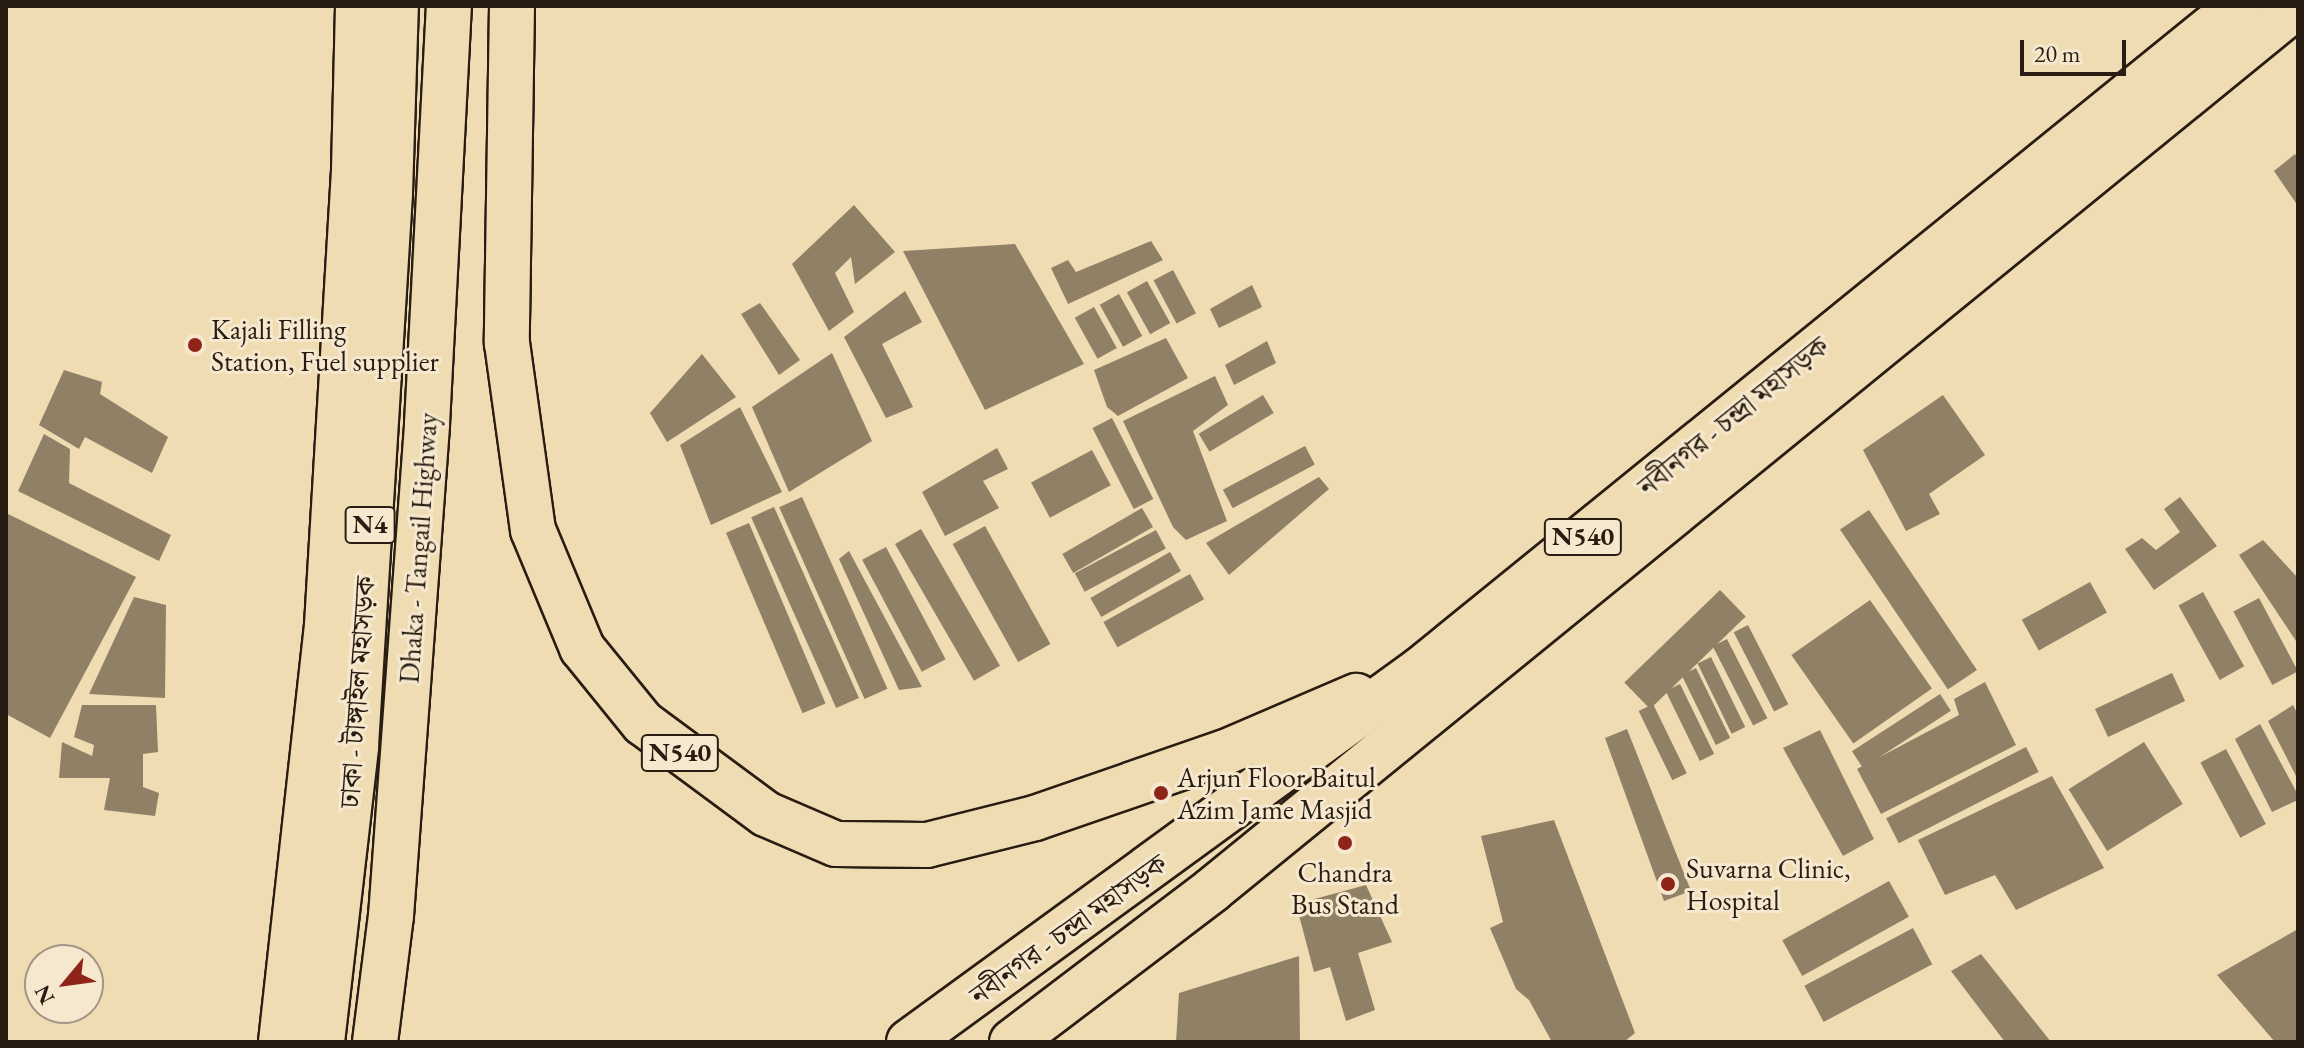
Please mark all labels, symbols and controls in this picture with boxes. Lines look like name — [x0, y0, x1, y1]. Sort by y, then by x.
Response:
scale bar — [2024, 24, 2130, 74]
text: 20 m — [2034, 38, 2081, 69]
place label: Kajali Filling Station, Fuel supplier — [211, 312, 439, 378]
street label: নবীনগর - চন্দ্রা মহাসড়ক — [1631, 329, 1835, 503]
marker: Kajali Filling Station, Fuel supplier — [186, 336, 204, 354]
street label: Dhaka - Tangail Highway — [392, 411, 444, 685]
road number: N4 — [344, 503, 396, 547]
road number: N540 — [1543, 515, 1623, 559]
street label: ঢাকা - টাঙ্গাইল মহাসড়ক — [332, 575, 382, 809]
road number: N540 — [640, 731, 720, 775]
place label: Arjun Floor Baitul Azim Jame Masjid — [1177, 760, 1376, 826]
marker: Arjun Floor Baitul Azim Jame Masjid — [1152, 784, 1170, 802]
marker: Chandra Bus Stand — [1336, 834, 1354, 852]
street label: নবীনগর - চন্দ্রা মহাসড়ক — [963, 846, 1173, 1012]
place label: Suvarna Clinic, Hospital — [1686, 851, 1851, 917]
place label: Chandra Bus Stand — [1291, 855, 1399, 921]
marker: Suvarna Clinic, Hospital — [1657, 873, 1679, 895]
north arrow — [24, 944, 104, 1024]
text: N — [27, 980, 61, 1010]

